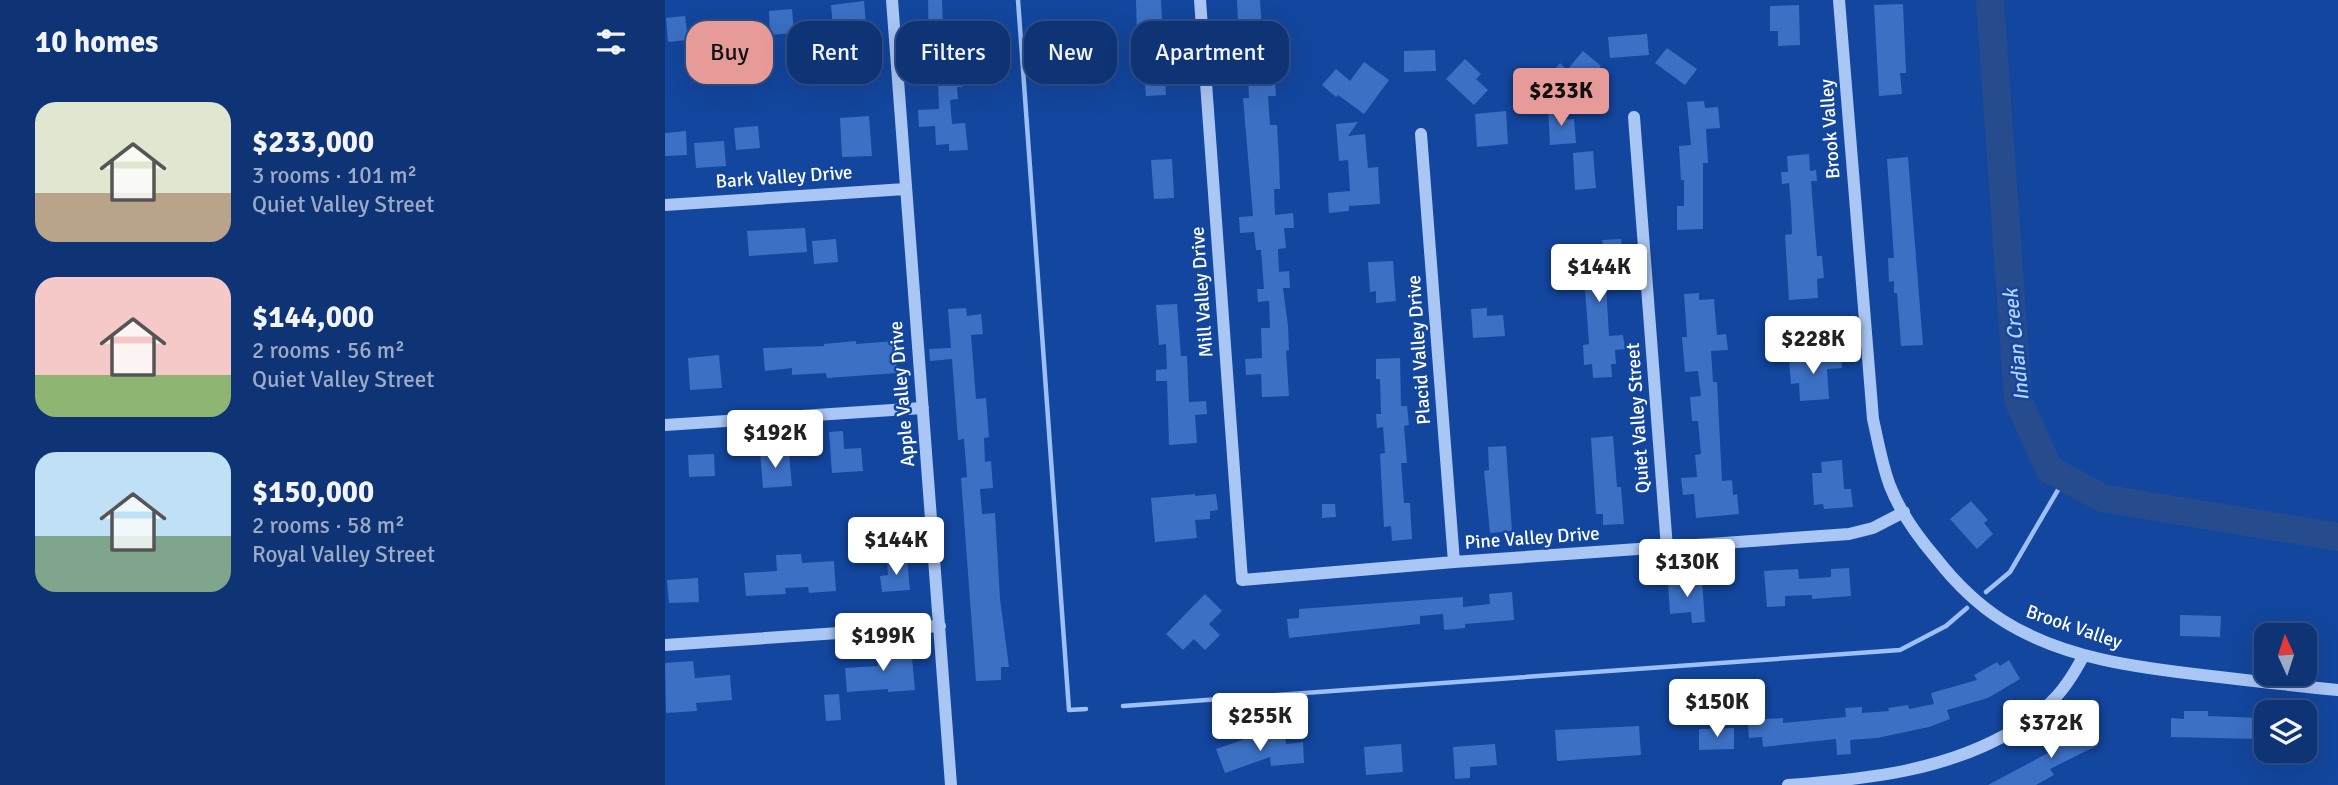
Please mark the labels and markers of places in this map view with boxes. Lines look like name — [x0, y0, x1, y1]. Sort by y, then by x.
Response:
pin: $233K — [1512, 68, 1610, 128]
pin: $144K — [1550, 244, 1648, 304]
pin: $228K — [1764, 316, 1862, 376]
pin: $192K — [726, 410, 824, 470]
pin: $144K — [847, 518, 945, 577]
pin: $130K — [1638, 540, 1736, 599]
pin: $199K — [834, 614, 932, 673]
pin: $150K — [1668, 680, 1766, 739]
pin: $255K — [1211, 694, 1309, 753]
pin: $372K — [2002, 700, 2100, 760]

